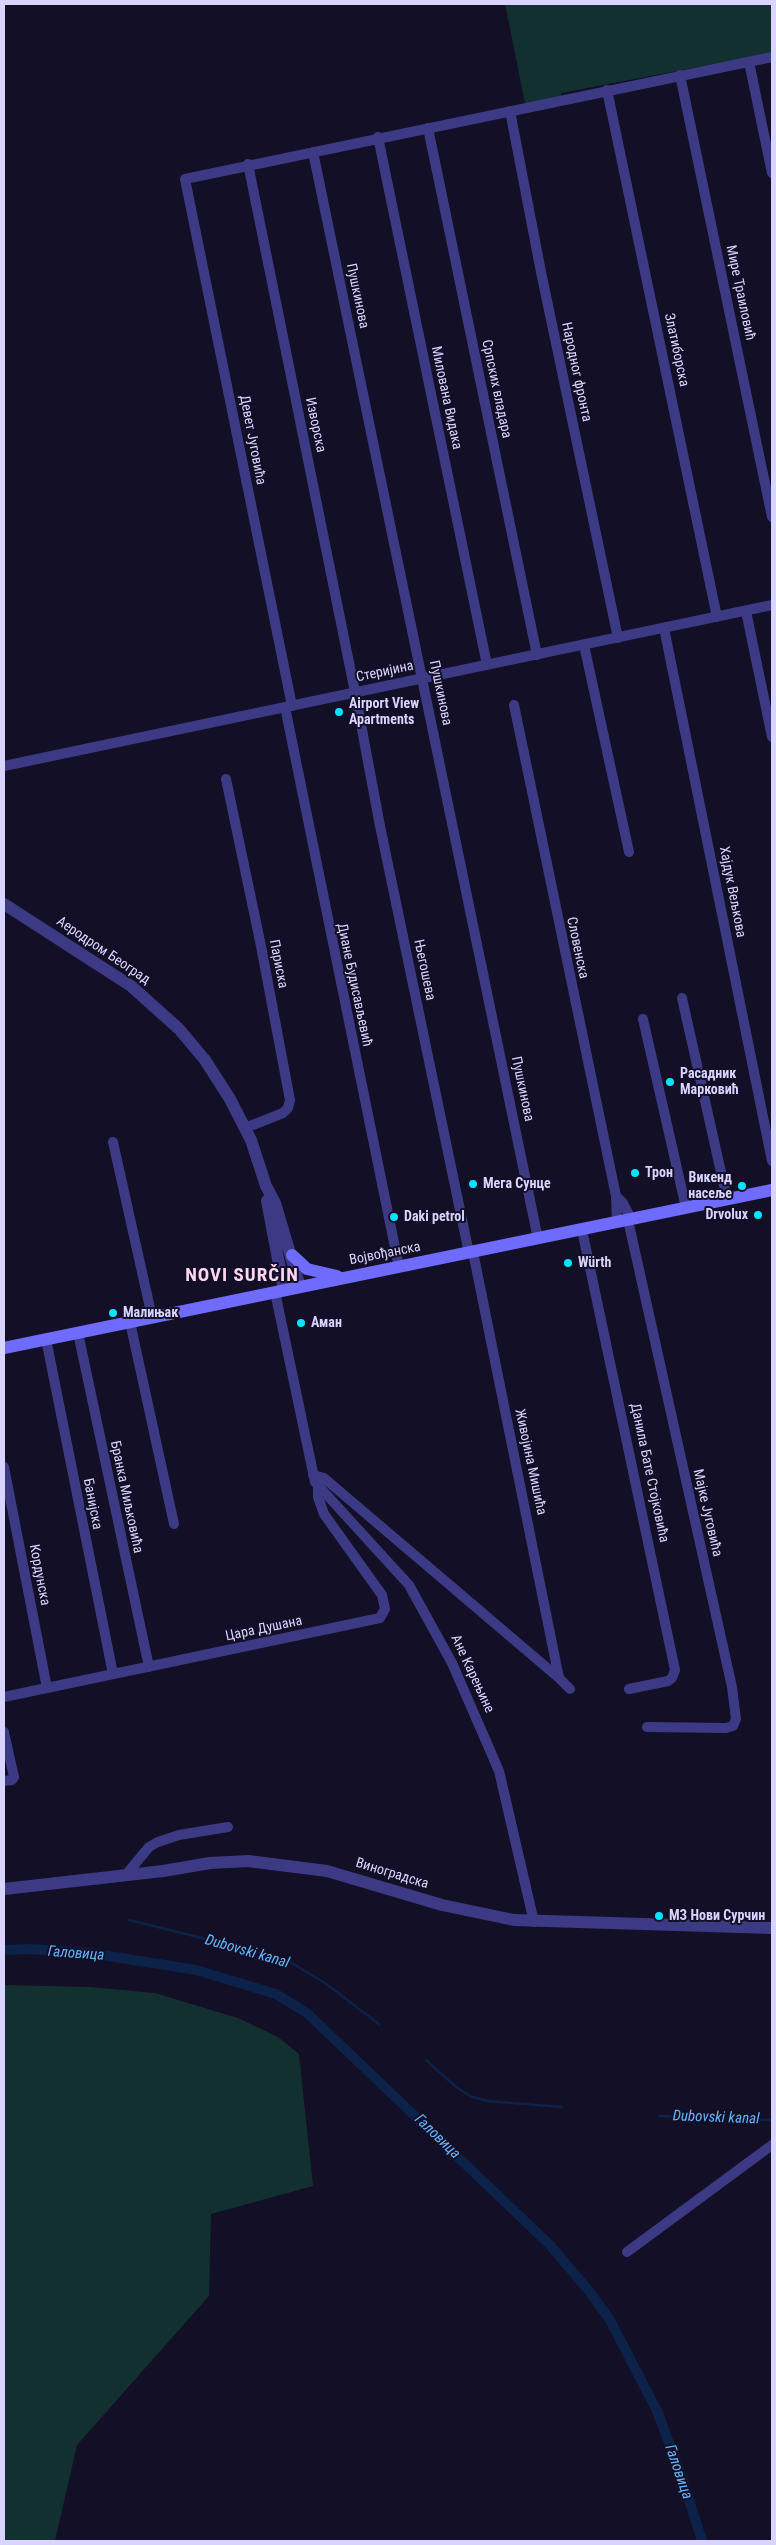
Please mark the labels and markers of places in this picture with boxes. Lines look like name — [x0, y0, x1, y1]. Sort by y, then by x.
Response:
place label: Airport View Apartments — [349, 696, 419, 729]
marker: Airport View Apartments — [333, 706, 345, 718]
place label: Расадник Марковић — [680, 1066, 739, 1098]
marker: Расадник Марковић — [664, 1076, 676, 1088]
place label: Трон — [645, 1165, 673, 1181]
marker: Трон — [629, 1167, 641, 1179]
place label: Викенд насеље — [688, 1170, 732, 1202]
place label: Мега Сунце — [483, 1176, 551, 1192]
marker: Мега Сунце — [467, 1178, 479, 1190]
marker: Викенд насеље — [736, 1180, 748, 1192]
place label: Drvolux — [705, 1207, 748, 1223]
place label: Daki petrol — [404, 1209, 465, 1225]
marker: Drvolux — [752, 1209, 764, 1221]
marker: Daki petrol — [388, 1211, 400, 1223]
place label: Würth — [578, 1255, 611, 1271]
marker: Würth — [562, 1257, 574, 1269]
place label: Малињак — [123, 1305, 178, 1321]
marker: Малињак — [107, 1307, 119, 1319]
place label: Аман — [311, 1315, 342, 1331]
marker: Аман — [295, 1317, 307, 1329]
place label: МЗ Нови Сурчин — [669, 1908, 765, 1924]
marker: МЗ Нови Сурчин — [653, 1910, 665, 1922]

